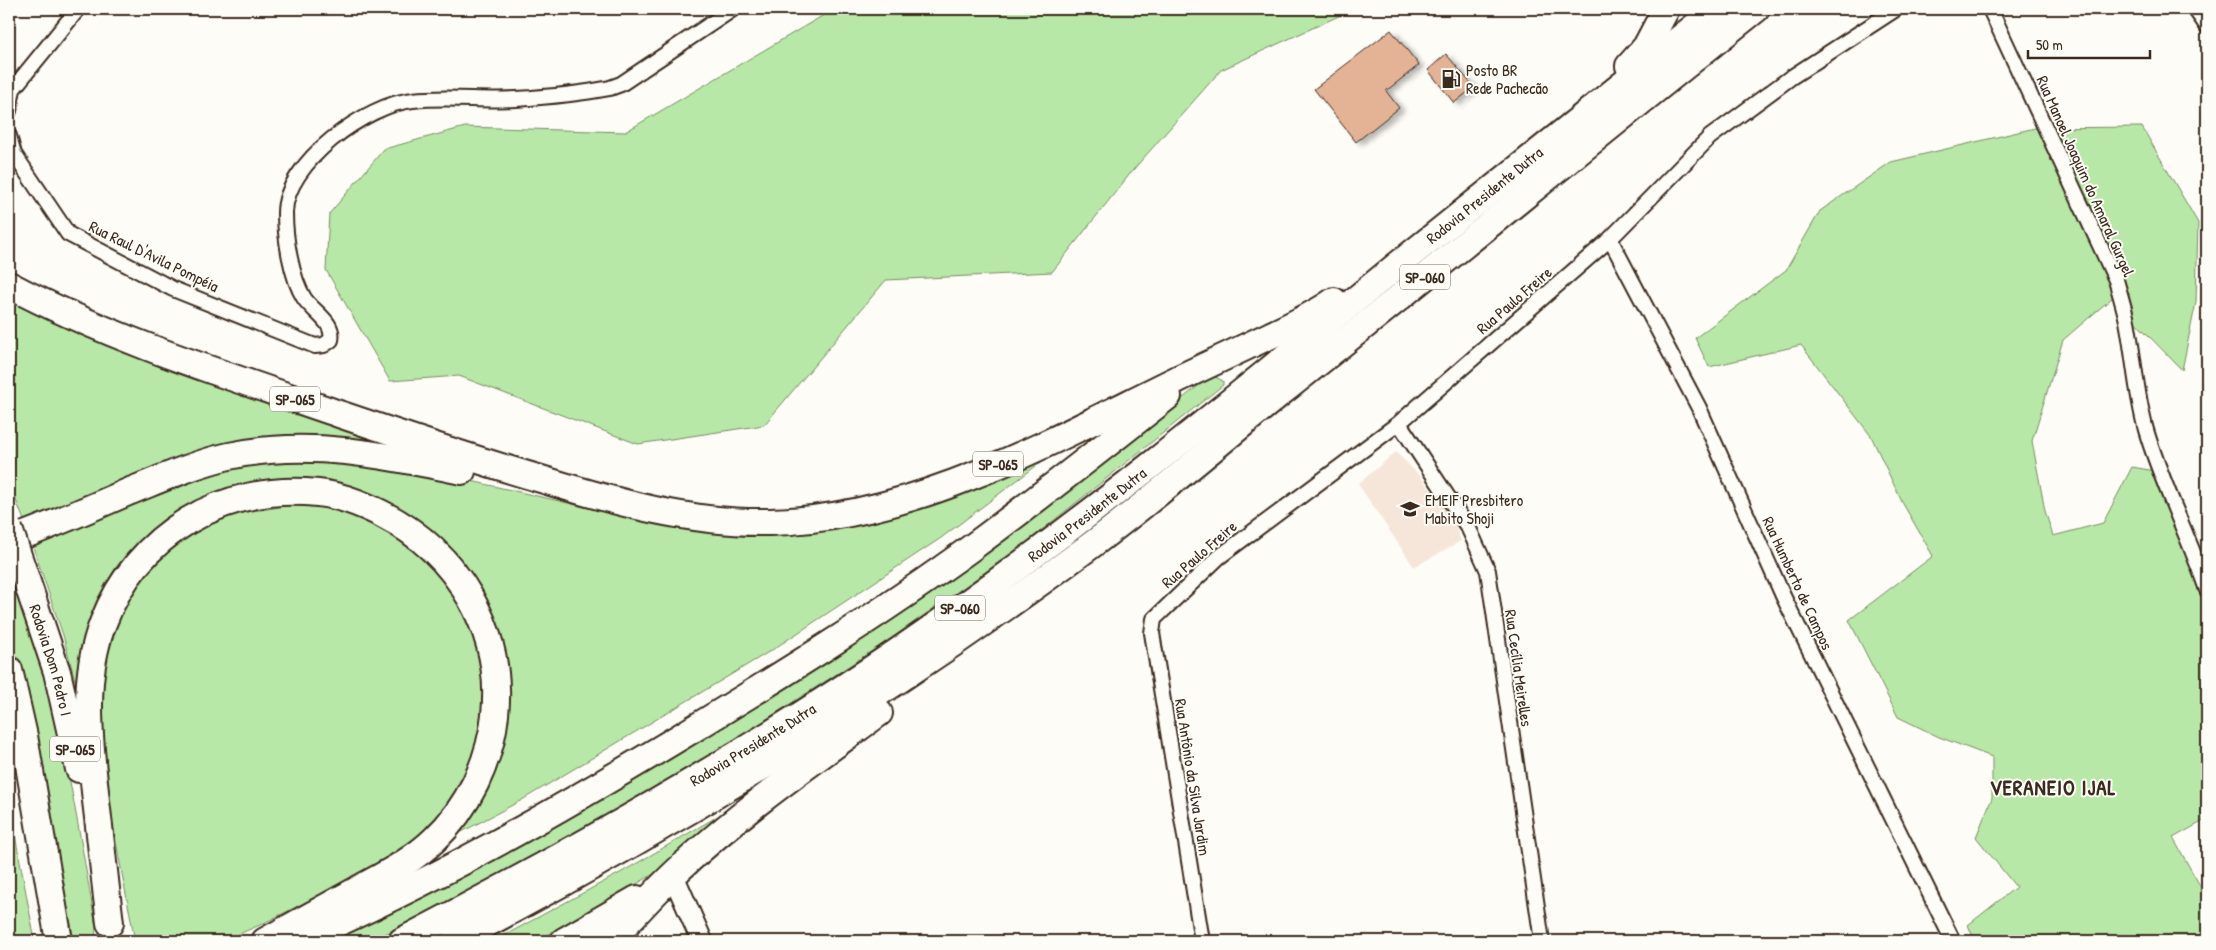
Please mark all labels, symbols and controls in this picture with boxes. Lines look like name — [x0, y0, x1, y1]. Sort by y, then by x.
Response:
scale bar — [2028, 28, 2151, 60]
text: 50 m — [2036, 34, 2063, 55]
place label: Posto BR Rede Pachecão — [1466, 59, 1549, 99]
fuel station icon: Posto BR Rede Pachecão — [1440, 68, 1462, 90]
street label: Rua Manoel Joaquim do Amaral Gurgel — [2032, 72, 2141, 281]
street label: Rodovia Presidente Dutra — [1421, 141, 1547, 249]
street label: Rua Raul D'Avila Pompéia — [85, 215, 223, 297]
street label: Rua Paulo Freire — [1472, 261, 1557, 339]
road number: SP-060 — [1400, 264, 1450, 290]
road number: SP-065 — [270, 386, 320, 412]
road number: SP-065 — [973, 452, 1023, 476]
street label: Rodovia Presidente Dutra — [1023, 462, 1151, 567]
place label: EMEIF Presbitero Mabito Shoji — [1425, 489, 1524, 529]
school or university icon: EMEIF Presbitero Mabito Shoji — [1399, 498, 1421, 520]
street label: Rua Humberto de Campos — [1757, 513, 1839, 653]
street label: Rua Paulo Freire — [1157, 515, 1242, 593]
road number: SP-060 — [935, 596, 985, 620]
street label: Rodovia Dom Pedro I — [24, 601, 78, 718]
street label: Rua Cecília Meirelles — [1500, 608, 1538, 728]
street label: Rua Antônio da Silva Jardim — [1170, 697, 1216, 857]
street label: Rodovia Presidente Dutra — [686, 698, 820, 791]
road number: SP-065 — [50, 736, 100, 762]
district label: VERANEIO IJAL — [1990, 773, 2116, 802]

